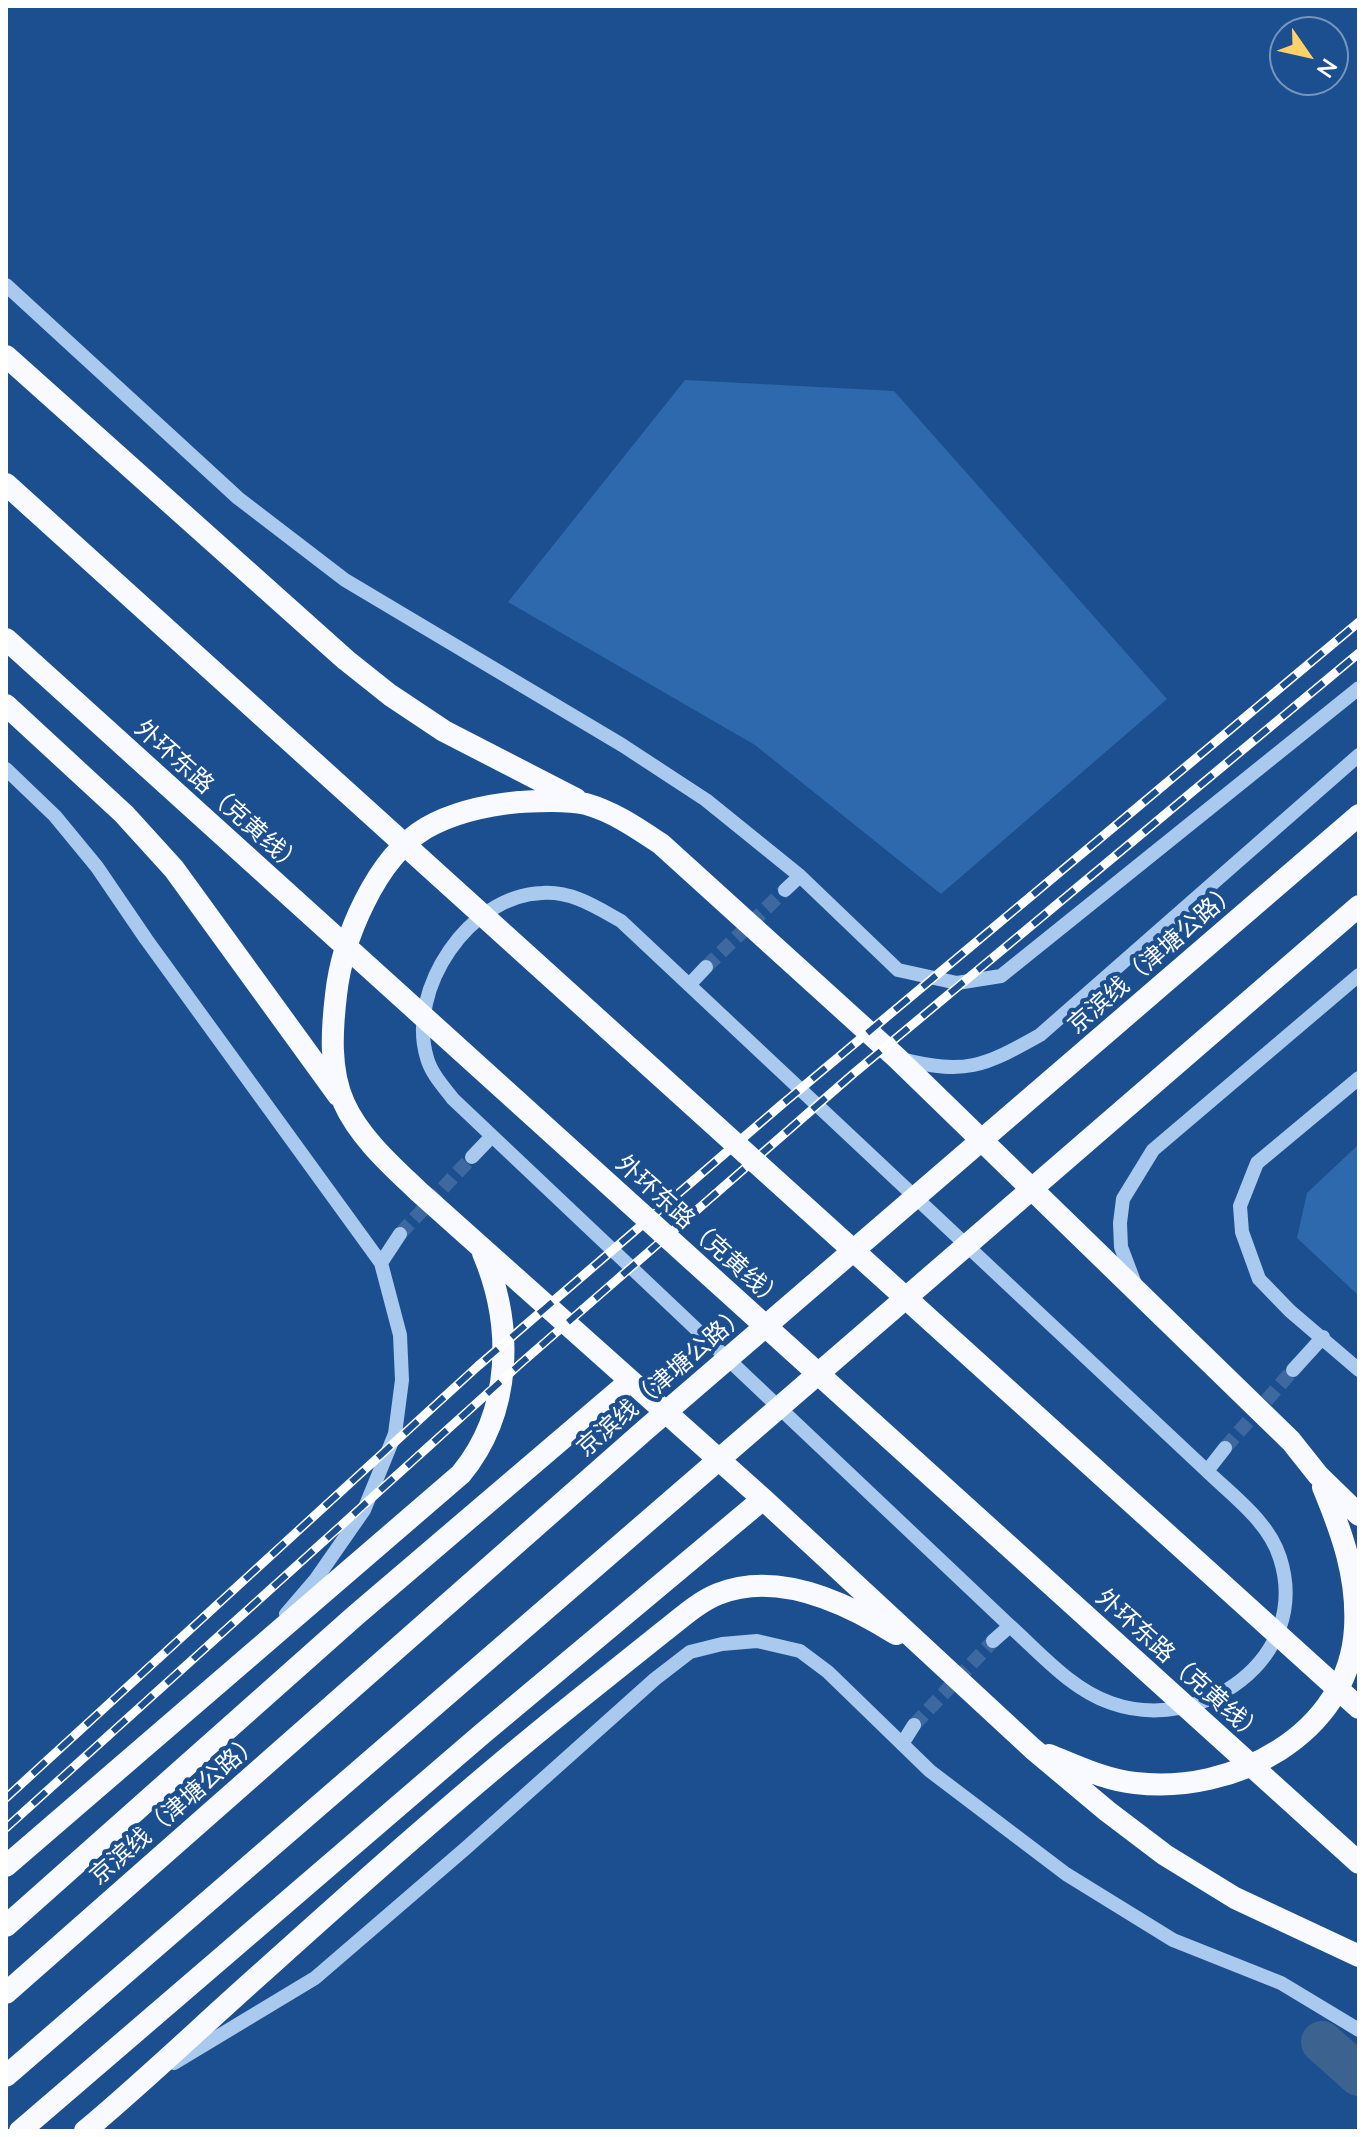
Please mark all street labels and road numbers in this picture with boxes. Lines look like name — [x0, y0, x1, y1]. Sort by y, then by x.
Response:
street label: 外环东路（克黄线） — [129, 714, 309, 880]
street label: 京滨线（津塘公路） — [1062, 876, 1244, 1040]
street label: 外环东路（克黄线） — [610, 1149, 790, 1315]
street label: 京滨线（津塘公路） — [571, 1299, 753, 1463]
street label: 外环东路（克黄线） — [1090, 1583, 1270, 1749]
street label: 京滨线（津塘公路） — [84, 1727, 266, 1891]

